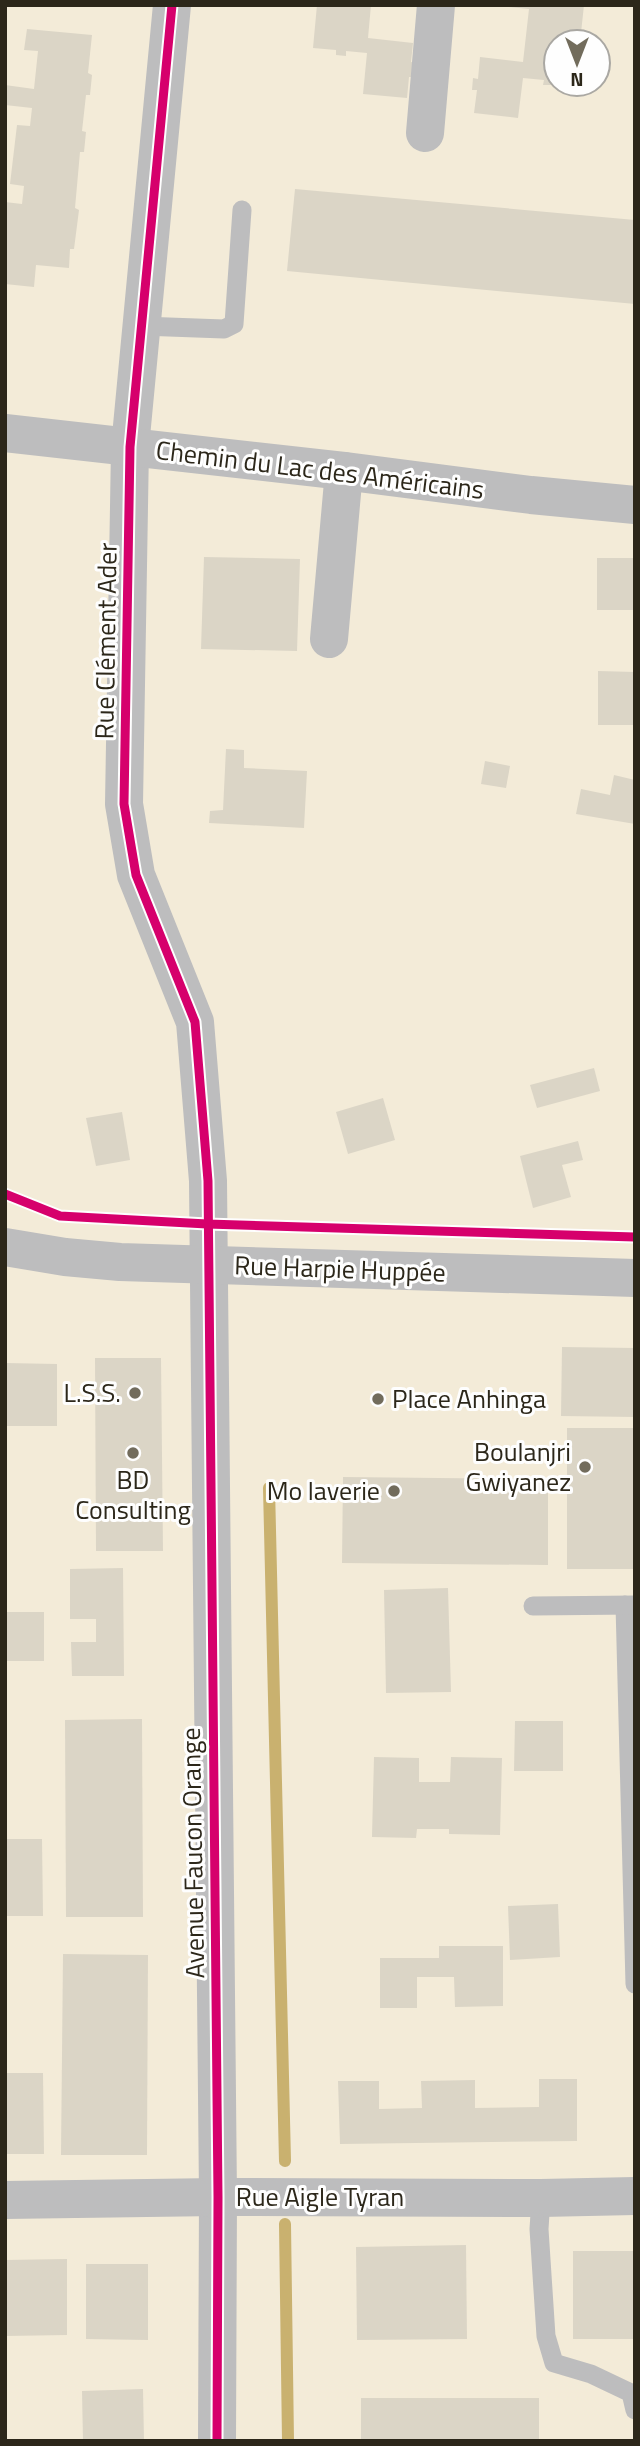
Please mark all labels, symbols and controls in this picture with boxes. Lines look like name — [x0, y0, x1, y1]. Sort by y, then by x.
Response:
north arrow — [542, 28, 612, 98]
text: N — [570, 66, 584, 95]
street label: Chemin du Lac des Américains — [154, 430, 486, 509]
street label: Rue Clément Ader — [84, 542, 127, 740]
street label: Rue Harpie Huppée — [234, 1245, 446, 1292]
place label: L.S.S. — [64, 1373, 121, 1412]
place label: Place Anhinga — [392, 1379, 546, 1418]
marker: L.S.S. — [127, 1385, 143, 1401]
marker: Place Anhinga — [370, 1391, 386, 1407]
place label: Boulanjri Gwiyanez — [465, 1432, 571, 1501]
marker: BD Consulting — [125, 1445, 141, 1461]
marker: Boulanjri Gwiyanez — [577, 1459, 593, 1475]
place label: BD Consulting — [75, 1460, 191, 1529]
place label: Mo laverie — [267, 1471, 380, 1510]
marker: Mo laverie — [386, 1483, 402, 1499]
street label: Avenue Faucon Orange — [171, 1727, 214, 1979]
street label: Rue Aigle Tyran — [236, 2177, 404, 2216]

